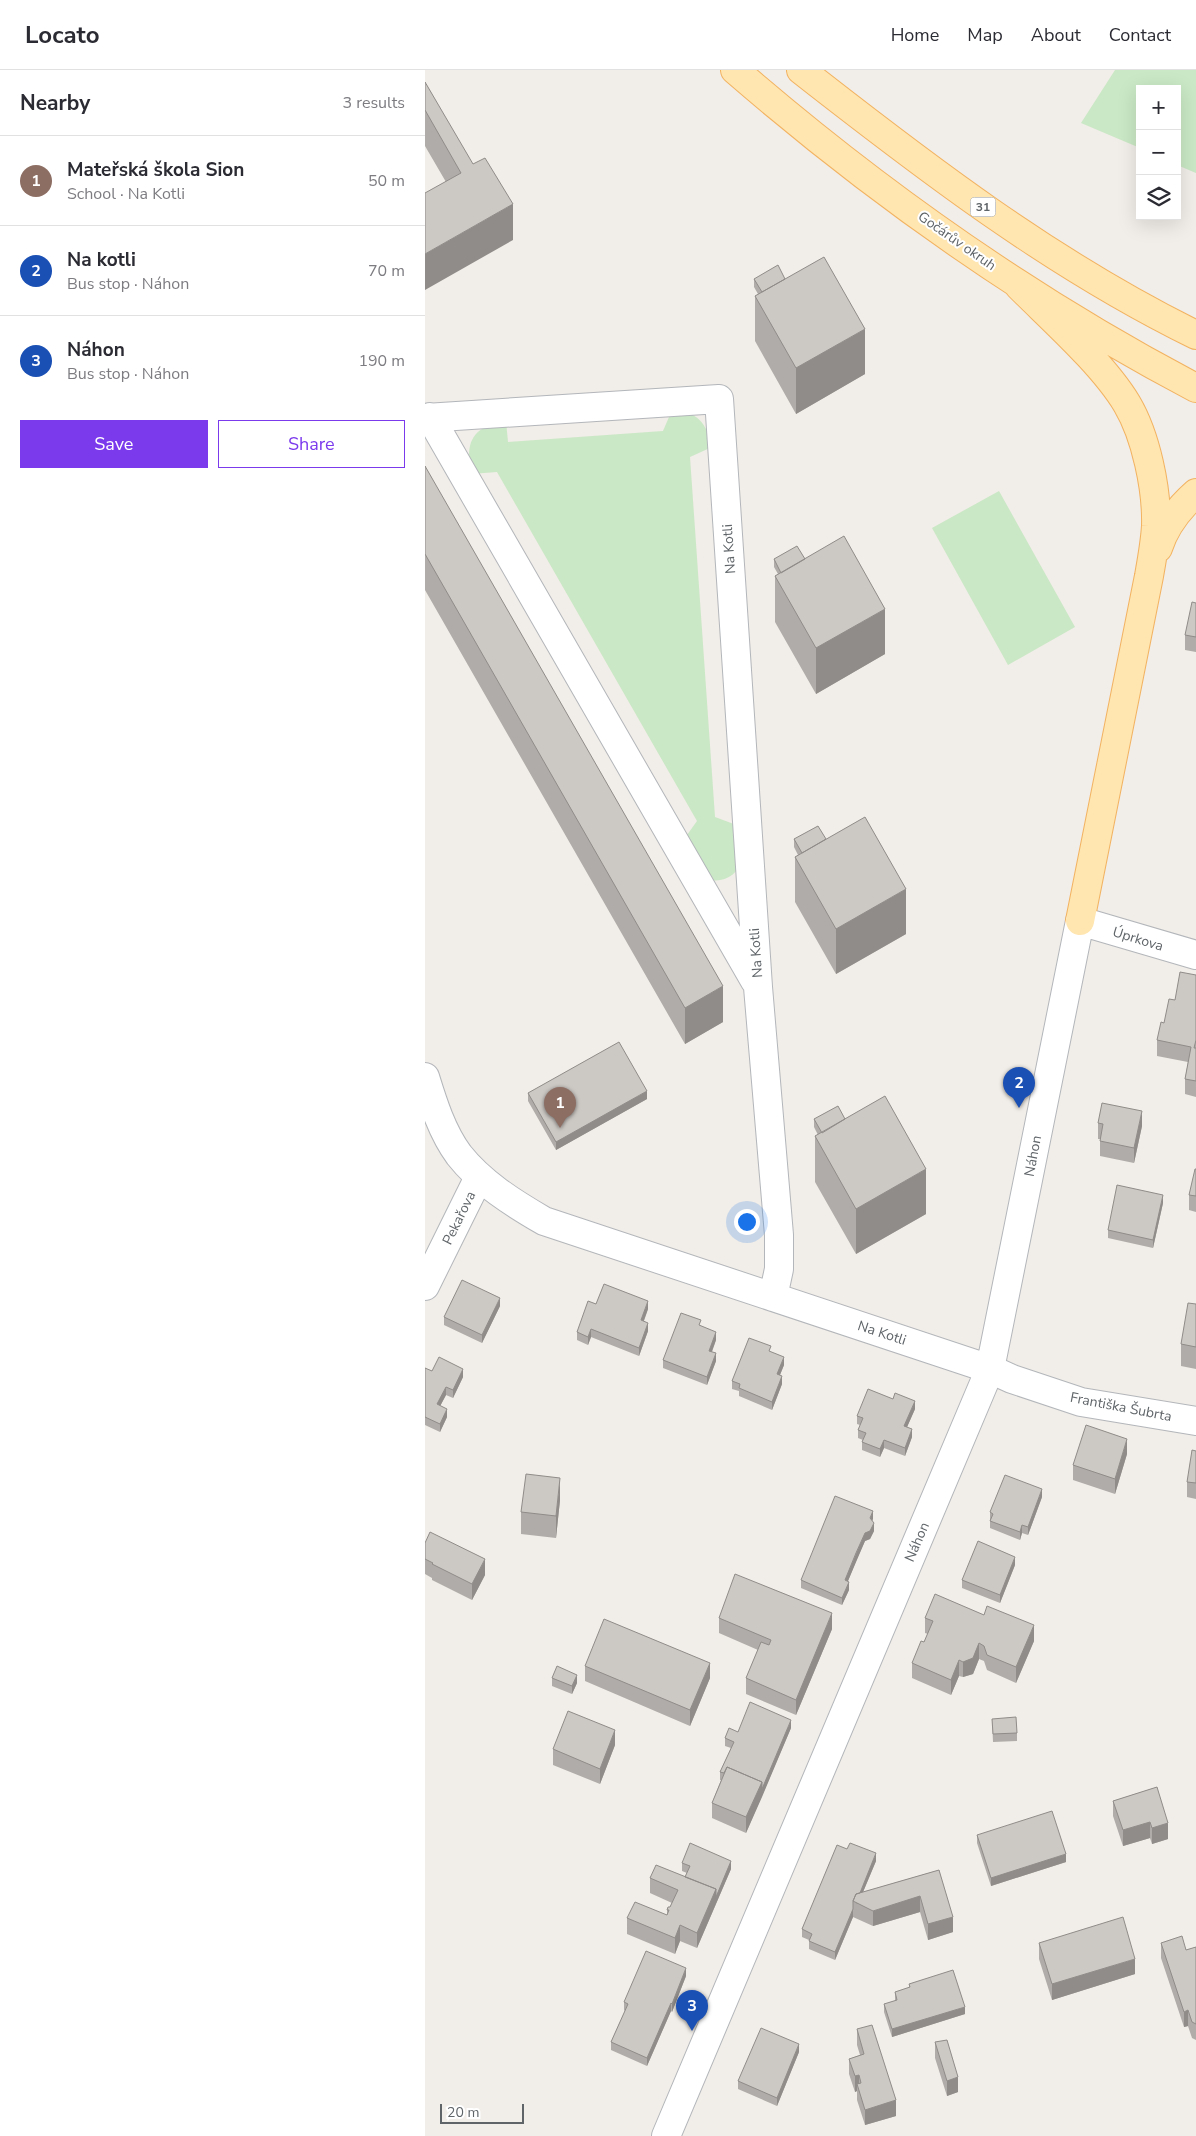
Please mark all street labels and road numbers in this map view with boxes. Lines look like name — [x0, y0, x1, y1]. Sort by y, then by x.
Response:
road number: 31 — [971, 198, 995, 216]
street label: Gočárův okruh — [914, 207, 1000, 275]
street label: Na Kotli — [718, 523, 740, 575]
street label: Úprkova — [1110, 922, 1166, 956]
street label: Na Kotli — [745, 927, 767, 979]
street label: Náhon — [1020, 1134, 1046, 1178]
street label: Pekařova — [438, 1188, 480, 1248]
street label: Na Kotli — [855, 1316, 909, 1350]
street label: Františka Šubrta — [1069, 1388, 1173, 1426]
street label: Náhon — [900, 1519, 934, 1565]

